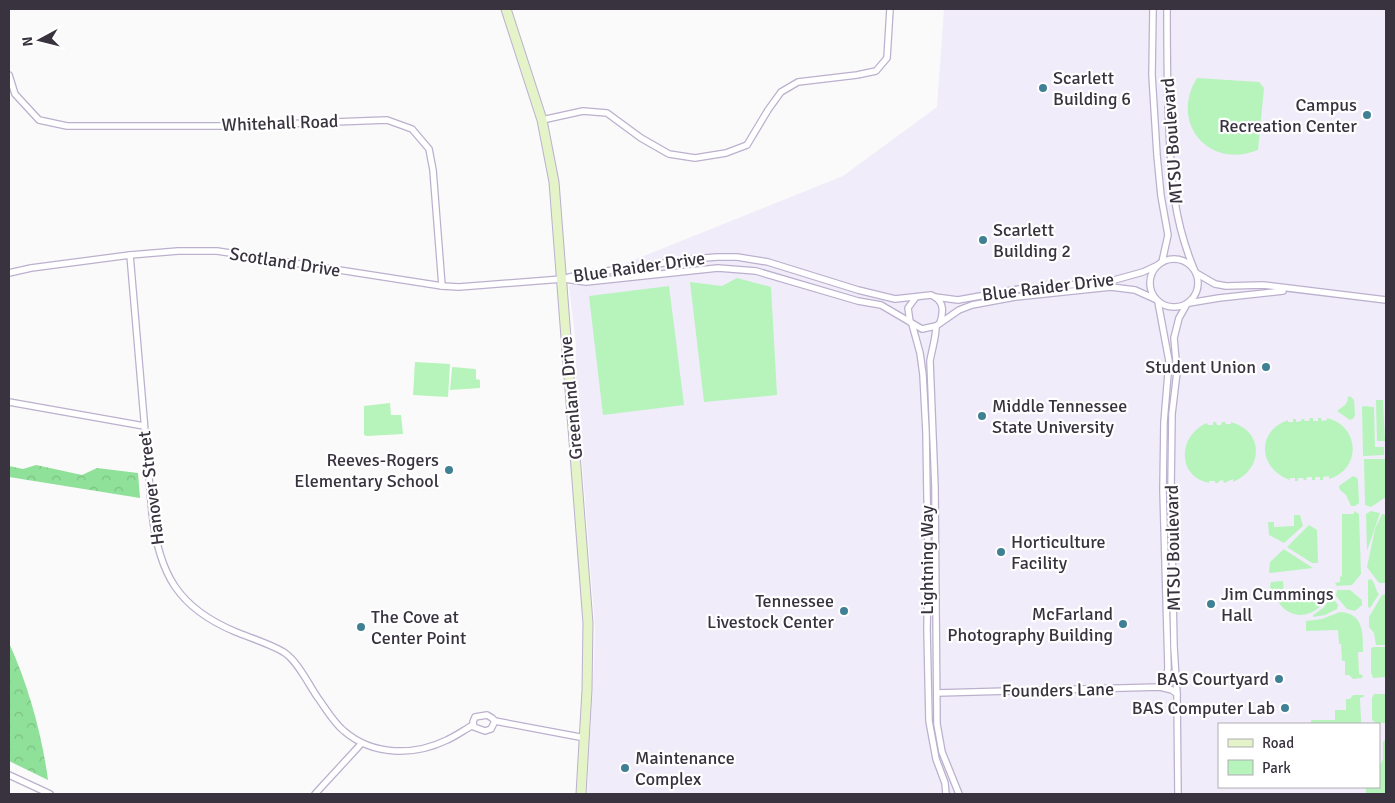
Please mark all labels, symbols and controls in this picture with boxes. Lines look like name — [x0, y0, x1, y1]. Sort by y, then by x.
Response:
north arrow — [15, 15, 65, 65]
text: N — [19, 36, 37, 47]
place label: Scarlett Building 6 — [1053, 67, 1131, 110]
street label: MTSU Boulevard — [1157, 77, 1187, 205]
marker: Scarlett Building 6 — [1037, 82, 1049, 94]
place label: Campus Recreation Center — [1219, 94, 1357, 137]
marker: Campus Recreation Center — [1361, 109, 1373, 121]
street label: Whitehall Road — [221, 110, 339, 136]
place label: Scarlett Building 2 — [993, 219, 1071, 262]
marker: Scarlett Building 2 — [977, 234, 989, 246]
street label: Scotland Drive — [228, 242, 342, 282]
street label: Blue Raider Drive — [572, 247, 706, 287]
street label: Blue Raider Drive — [981, 268, 1115, 306]
street label: Greenland Drive — [555, 335, 587, 461]
place label: Student Union — [1145, 356, 1256, 378]
marker: Student Union — [1260, 361, 1272, 373]
place label: Middle Tennessee State University — [992, 395, 1127, 438]
marker: Middle Tennessee State University — [976, 410, 988, 422]
street label: Hanover Street — [133, 430, 169, 546]
place label: Reeves-Rogers Elementary School — [294, 449, 439, 492]
marker: Reeves-Rogers Elementary School — [443, 464, 455, 476]
street label: MTSU Boulevard — [1161, 485, 1185, 611]
street label: Lightning Way — [916, 505, 938, 615]
place label: Horticulture Facility — [1011, 531, 1106, 574]
marker: Horticulture Facility — [995, 546, 1007, 558]
place label: Jim Cummings Hall — [1221, 583, 1334, 626]
place label: Tennessee Livestock Center — [707, 590, 834, 633]
marker: Jim Cummings Hall — [1205, 598, 1217, 610]
place label: McFarland Photography Building — [947, 603, 1113, 646]
marker: Tennessee Livestock Center — [838, 605, 850, 617]
place label: The Cove at Center Point — [371, 606, 466, 649]
marker: McFarland Photography Building — [1117, 618, 1129, 630]
marker: The Cove at Center Point — [355, 621, 367, 633]
place label: BAS Courtyard — [1157, 668, 1269, 690]
marker: BAS Courtyard — [1273, 673, 1285, 685]
street label: Founders Lane — [1002, 678, 1114, 702]
place label: BAS Computer Lab — [1132, 697, 1275, 719]
marker: BAS Computer Lab — [1279, 702, 1291, 714]
legend — [1218, 723, 1380, 788]
text: Road — [1262, 734, 1294, 752]
place label: Maintenance Complex — [635, 747, 735, 790]
text: Park — [1262, 759, 1291, 777]
marker: Maintenance Complex — [619, 762, 631, 774]

